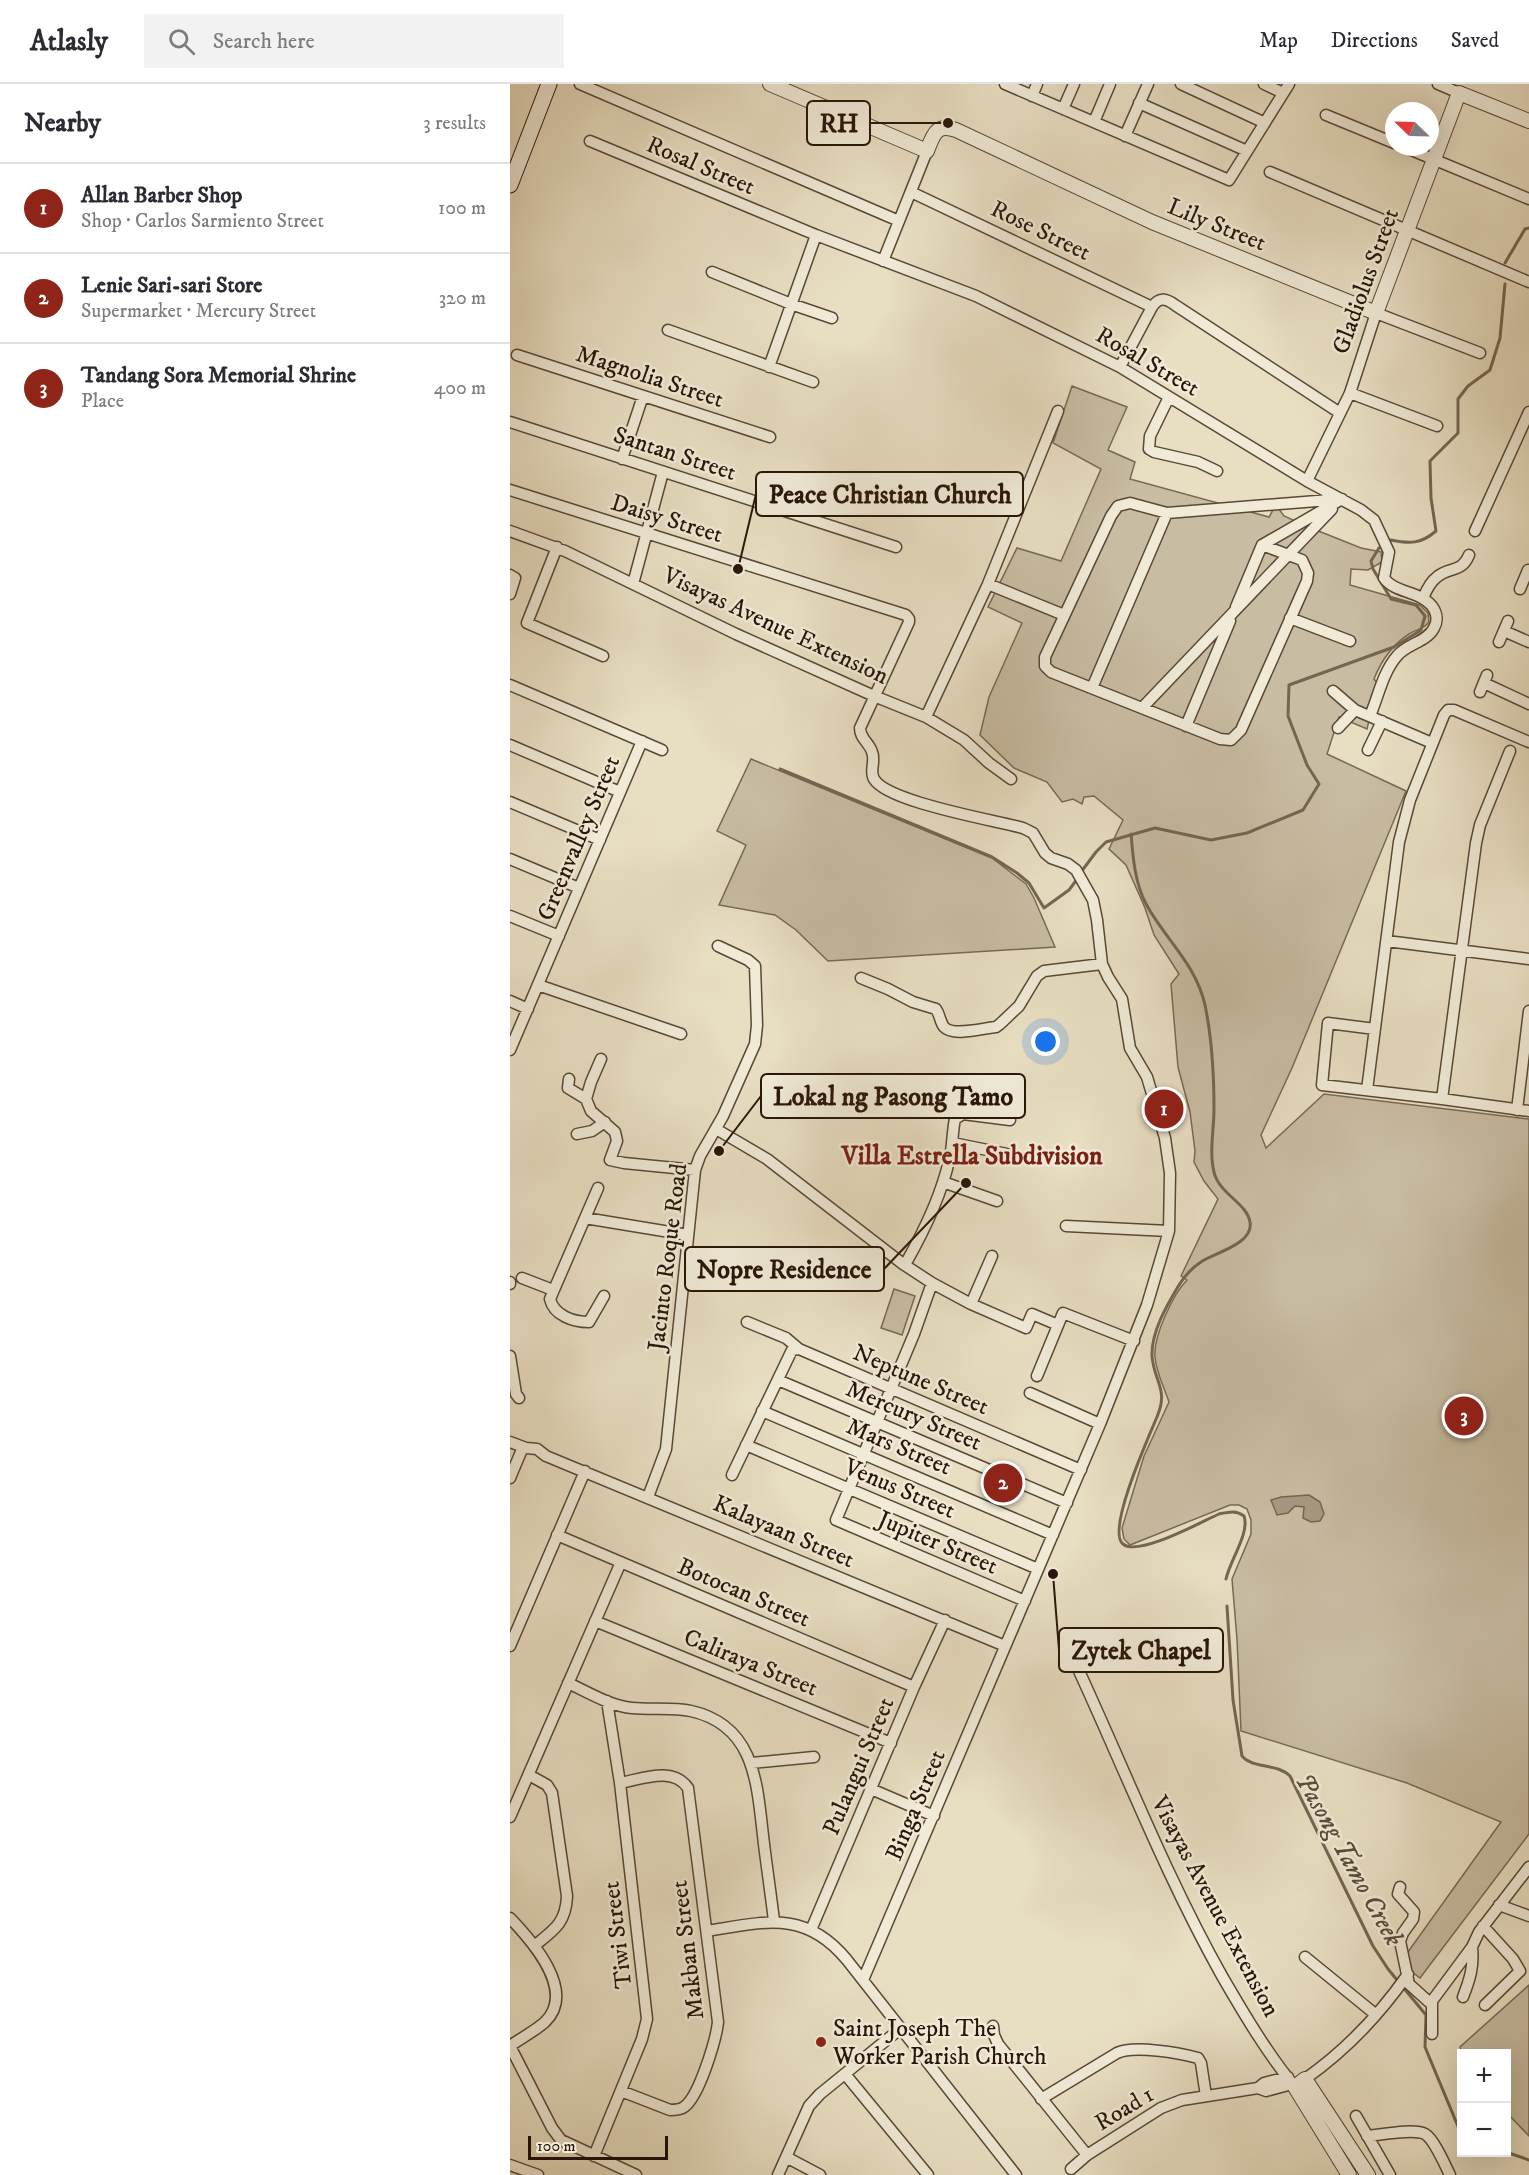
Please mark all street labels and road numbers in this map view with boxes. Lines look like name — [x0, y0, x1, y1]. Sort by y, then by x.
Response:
street label: Rosal Street — [642, 130, 760, 202]
street label: Lily Street — [1163, 192, 1271, 258]
street label: Rose Street — [986, 194, 1096, 268]
street label: Gladiolus Street — [1326, 204, 1406, 358]
street label: Rosal Street — [1090, 320, 1205, 404]
street label: Magnolia Street — [572, 339, 728, 415]
street label: Santan Street — [609, 420, 740, 488]
street label: Daisy Street — [607, 488, 727, 550]
street label: Visayas Avenue Extension — [657, 560, 894, 692]
street label: Greenvalley Street — [531, 751, 627, 925]
street label: Jacinto Roque Road — [641, 1162, 694, 1354]
street label: Neptune Street — [848, 1338, 993, 1422]
street label: Mercury Street — [841, 1374, 986, 1458]
street label: Mars Street — [842, 1411, 956, 1483]
street label: Venus Street — [839, 1452, 960, 1526]
street label: Kalayaan Street — [708, 1489, 859, 1575]
street label: Jupiter Street — [871, 1503, 1002, 1582]
street label: Botocan Street — [673, 1552, 815, 1634]
street label: Caliraya Street — [679, 1622, 822, 1704]
street label: Pulangui Street — [816, 1693, 902, 1840]
street label: Binga Street — [879, 1745, 953, 1865]
street label: Visayas Avenue Extension — [1144, 1790, 1286, 2022]
street label: Makban Street — [665, 1878, 711, 2021]
street label: Tiwi Street — [597, 1879, 639, 1990]
street label: Road 1 — [1090, 2080, 1160, 2138]

